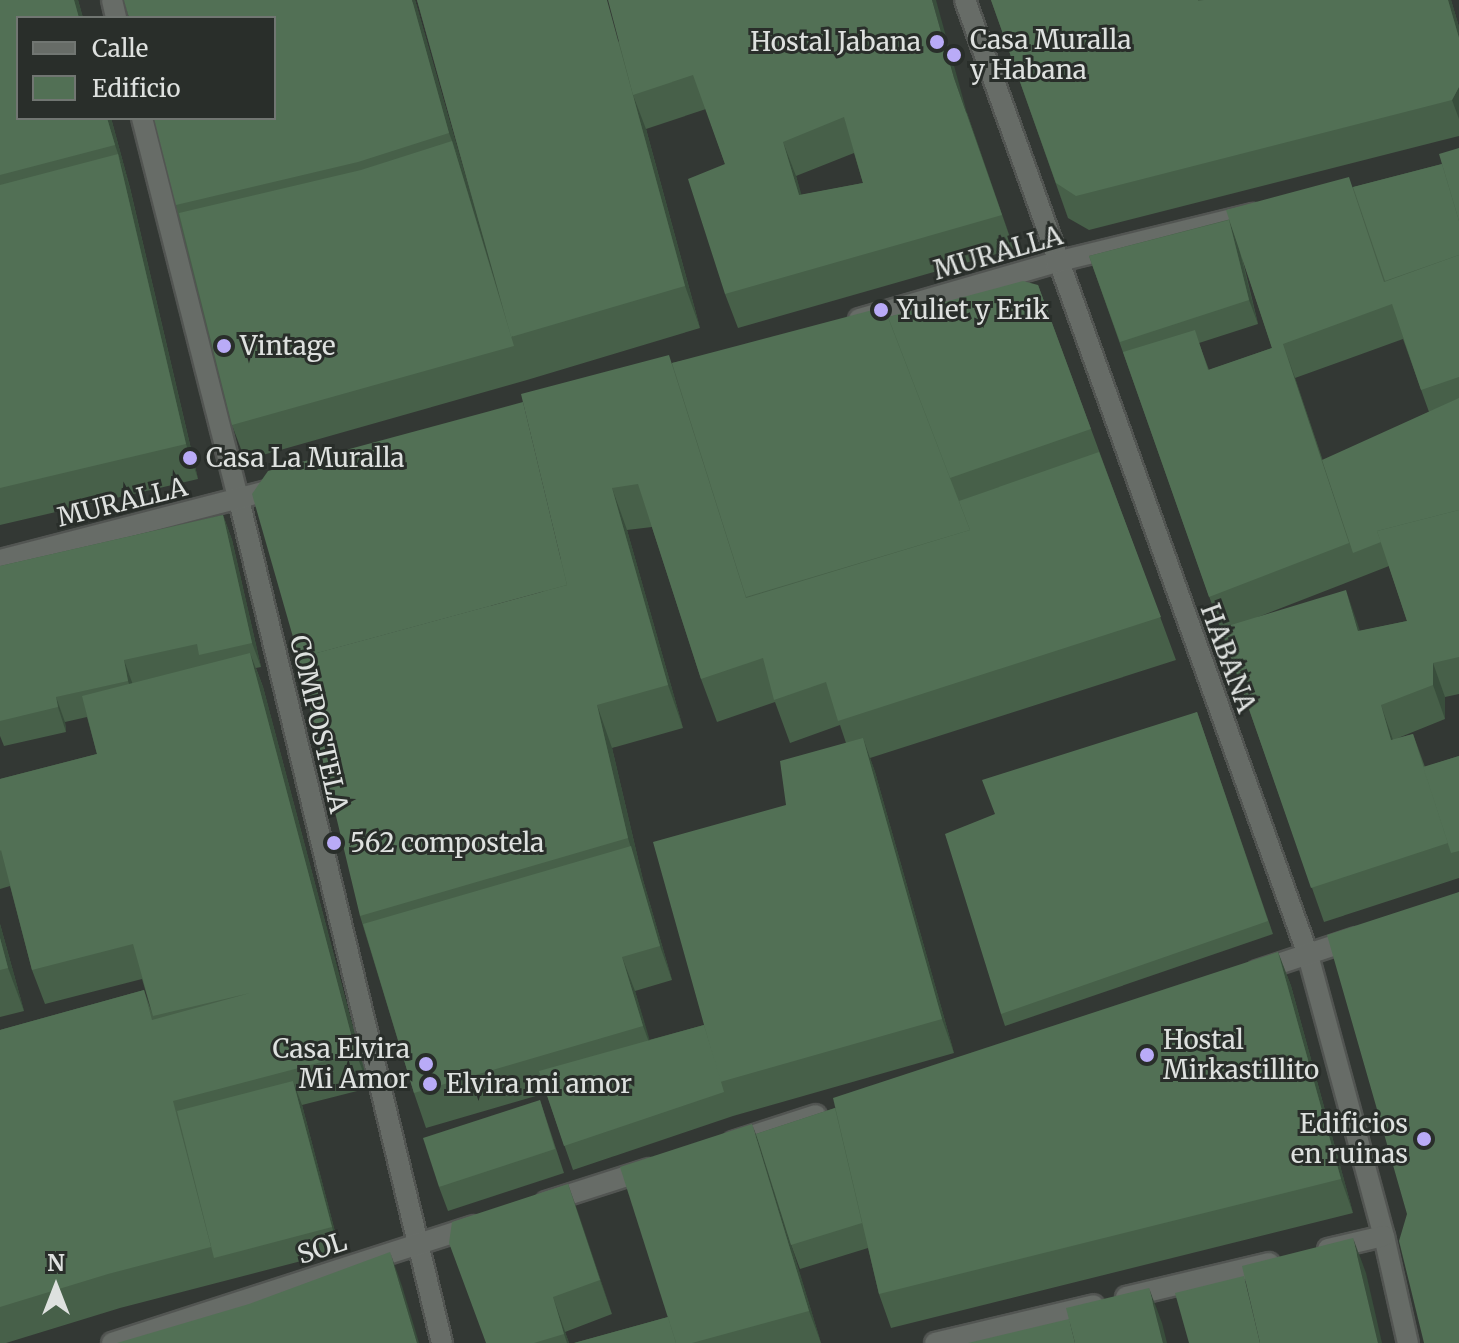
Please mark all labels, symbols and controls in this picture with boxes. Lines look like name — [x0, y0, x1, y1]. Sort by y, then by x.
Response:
legend — [16, 16, 276, 120]
place label: Casa Muralla y Habana — [970, 24, 1131, 86]
place label: Hostal Jabana — [750, 26, 921, 58]
text: Calle — [92, 33, 148, 64]
marker: Hostal Jabana — [928, 33, 946, 51]
marker: Casa Muralla y Habana — [945, 46, 963, 64]
text: Edificio — [92, 73, 180, 104]
street label: MURALLA — [930, 220, 1066, 286]
place label: Yuliet y Erik — [897, 294, 1049, 326]
marker: Yuliet y Erik — [872, 301, 890, 319]
place label: Vintage — [240, 330, 336, 362]
marker: Vintage — [215, 337, 233, 355]
place label: Casa La Muralla — [206, 442, 404, 474]
marker: Casa La Muralla — [181, 449, 199, 467]
street label: MURALLA — [54, 471, 190, 533]
street label: HABANA — [1194, 599, 1262, 717]
street label: COMPOSTELA — [283, 632, 355, 816]
place label: 562 compostela — [350, 827, 544, 859]
marker: 562 compostela — [325, 834, 343, 852]
place label: Hostal Mirkastillito — [1163, 1024, 1319, 1086]
place label: Casa Elvira Mi Amor — [272, 1033, 410, 1094]
marker: Hostal Mirkastillito — [1138, 1046, 1156, 1064]
marker: Casa Elvira Mi Amor — [417, 1055, 435, 1073]
place label: Elvira mi amor — [446, 1068, 632, 1100]
marker: Elvira mi amor — [421, 1075, 439, 1093]
place label: Edificios en ruinas — [1291, 1108, 1408, 1170]
marker: Edificios en ruinas — [1415, 1130, 1433, 1148]
street label: SOL — [293, 1225, 351, 1271]
north arrow — [16, 1247, 96, 1327]
text: N — [47, 1249, 65, 1277]

